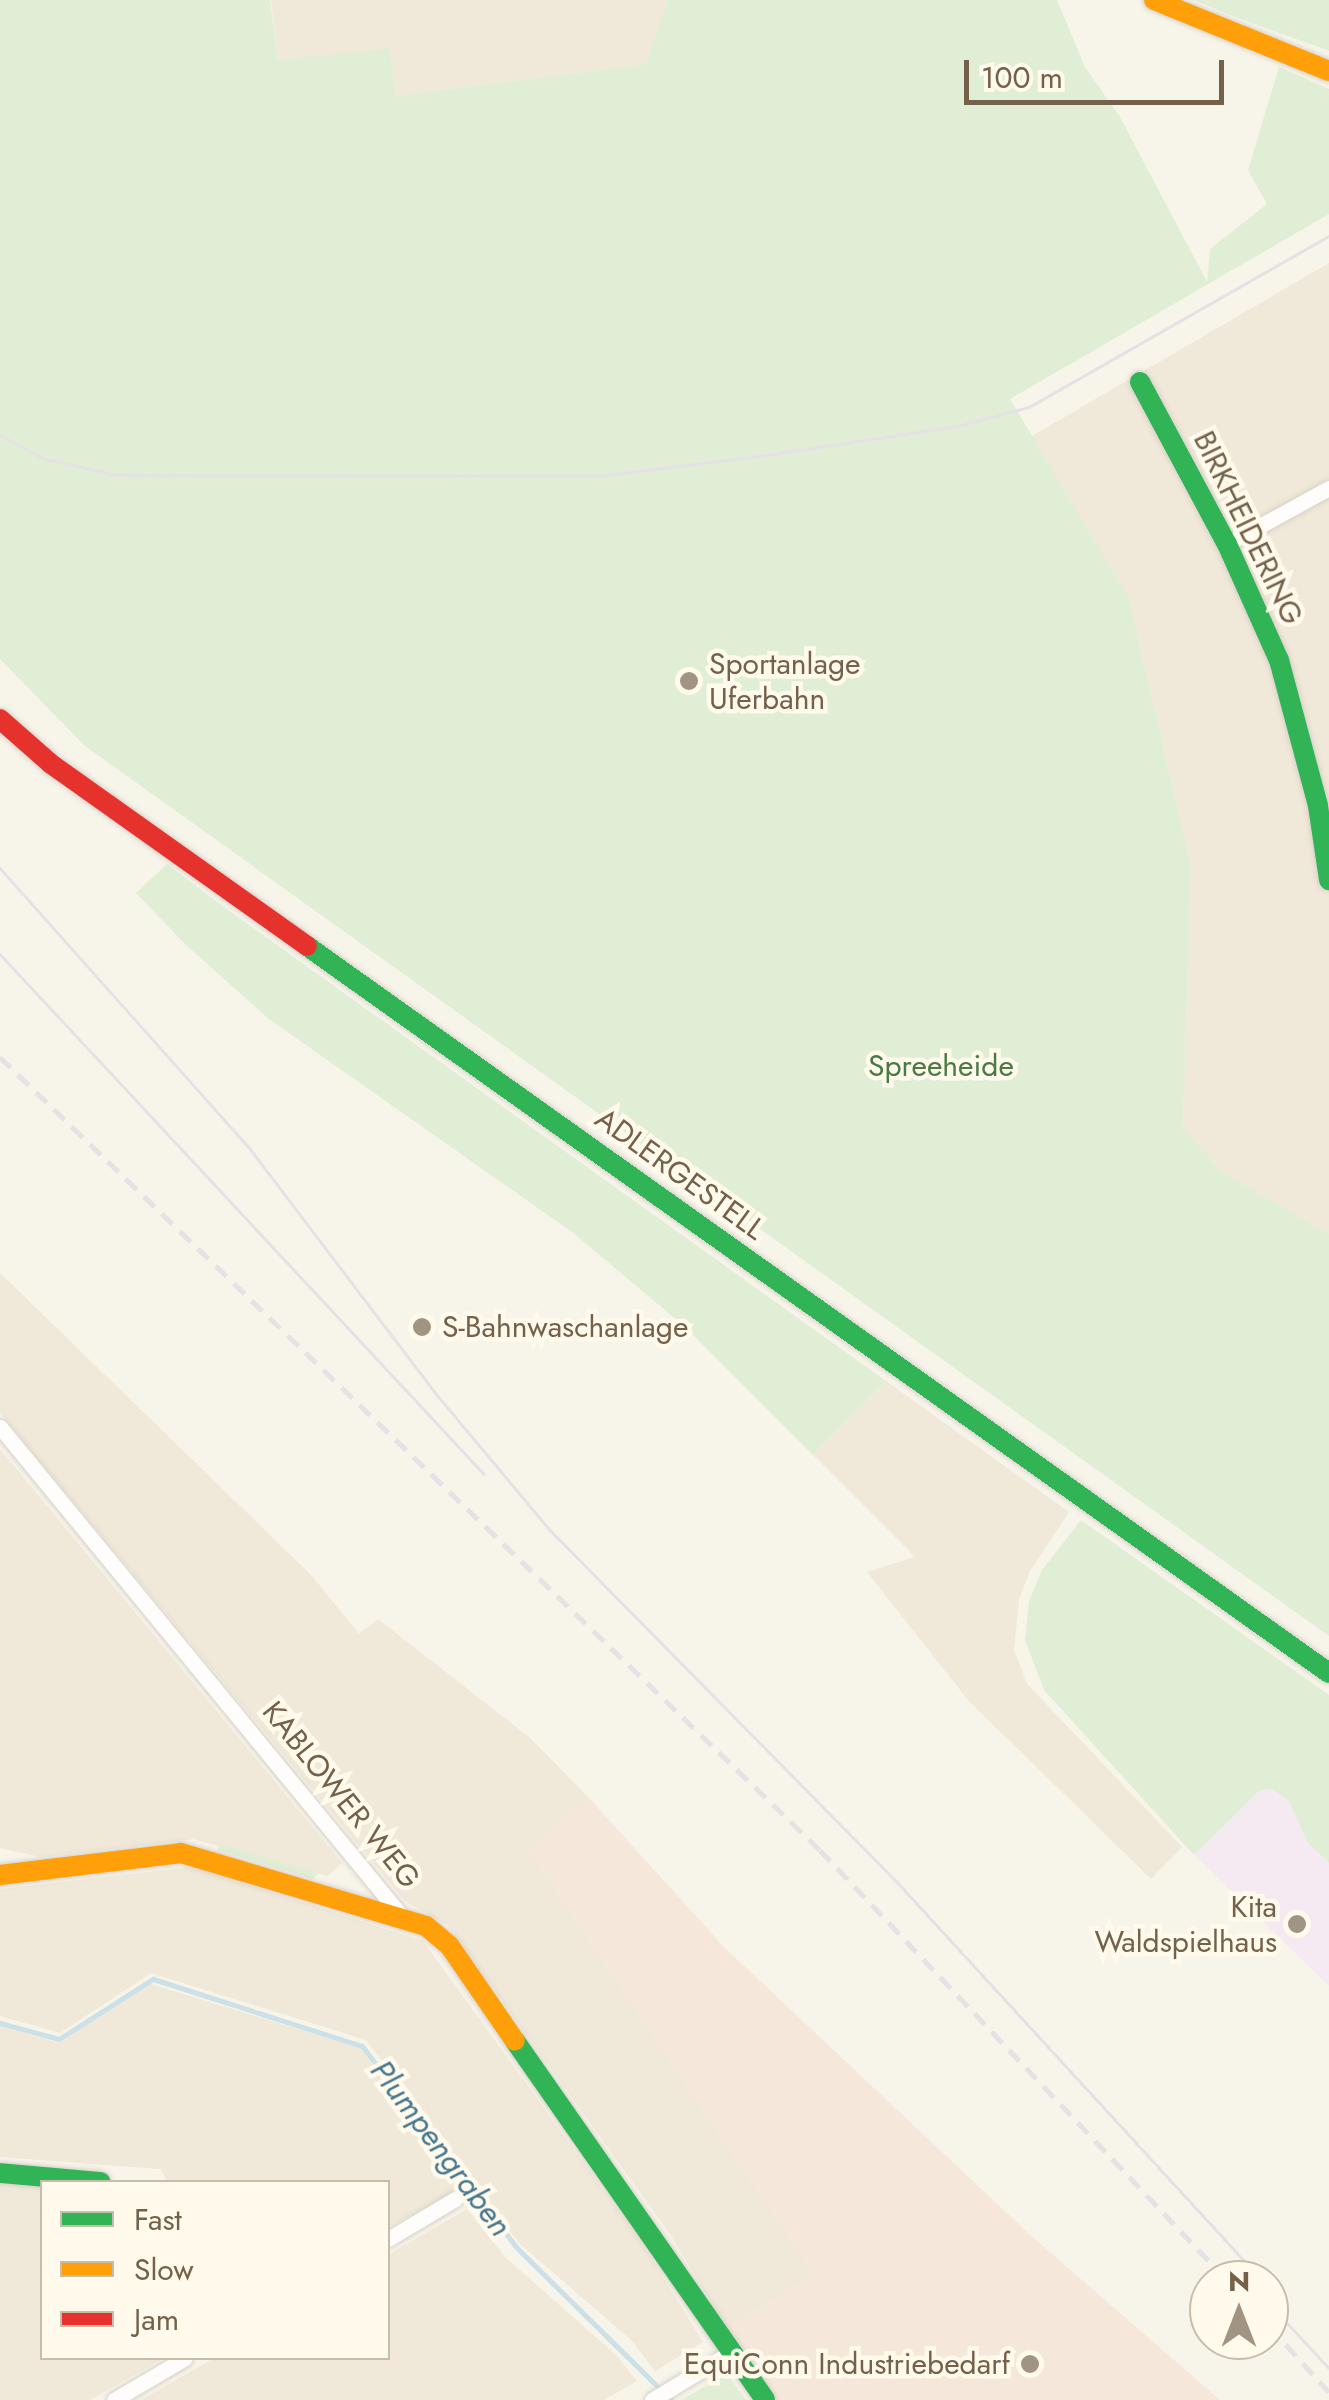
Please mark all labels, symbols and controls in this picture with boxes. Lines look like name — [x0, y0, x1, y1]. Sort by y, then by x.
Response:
scale bar — [969, 40, 1229, 102]
text: 100 m — [981, 56, 1063, 99]
street label: BIRKHEIDERING — [1186, 425, 1310, 631]
place label: Sportanlage Uferbahn — [709, 646, 860, 716]
marker: Sportanlage Uferbahn — [678, 670, 700, 692]
park label: Spreeheide — [868, 1048, 1014, 1084]
street label: ADLERGESTELL — [588, 1100, 772, 1248]
place label: S-Bahnwaschanlage — [442, 1309, 688, 1345]
marker: S-Bahnwaschanlage — [411, 1316, 433, 1338]
street label: KABLOWER WEG — [255, 1694, 427, 1896]
place label: Kita Waldspielhaus — [1095, 1889, 1277, 1960]
marker: Kita Waldspielhaus — [1286, 1913, 1308, 1935]
water label: Plumpengraben — [362, 2052, 520, 2244]
legend — [40, 2180, 390, 2360]
text: Fast — [134, 2198, 182, 2241]
text: Slow — [134, 2248, 194, 2291]
north arrow — [1189, 2260, 1289, 2360]
text: N — [1228, 2261, 1250, 2302]
text: Jam — [134, 2298, 179, 2341]
place label: EquiConn Industriebedarf — [684, 2346, 1010, 2382]
marker: EquiConn Industriebedarf — [1019, 2353, 1041, 2375]

